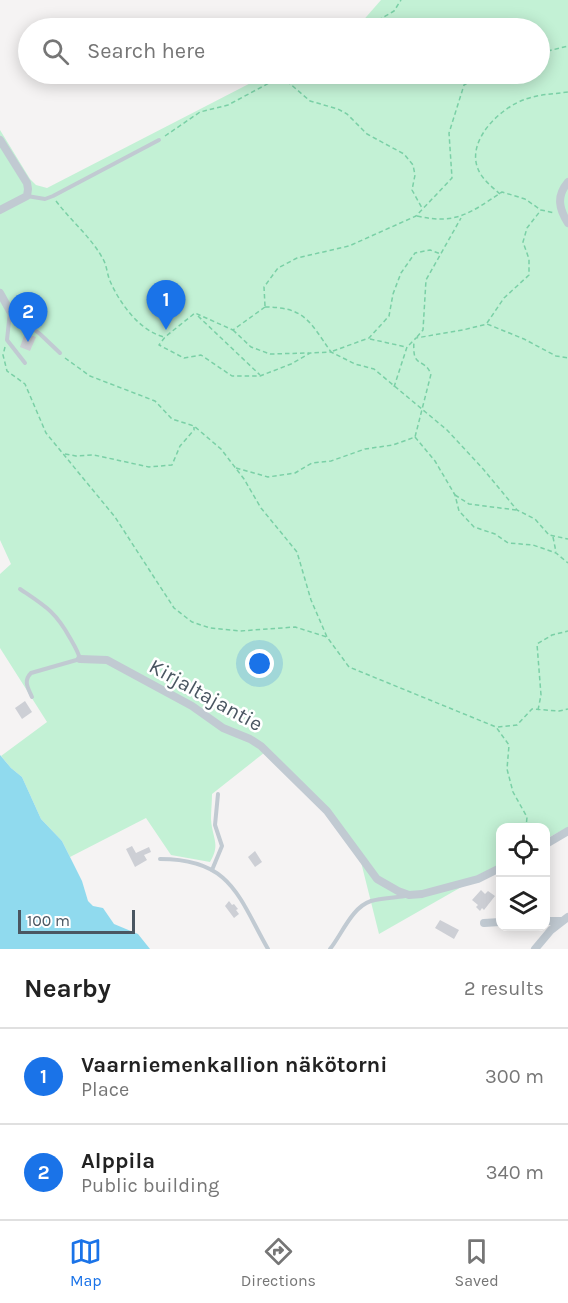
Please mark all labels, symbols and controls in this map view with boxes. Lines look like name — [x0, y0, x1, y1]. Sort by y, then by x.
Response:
search box — [18, 18, 550, 84]
icon: search — [39, 35, 72, 68]
text: Search here — [87, 38, 205, 64]
pin: 1 — [146, 280, 186, 330]
pin: 2 — [9, 292, 48, 342]
your location — [245, 649, 274, 678]
street label: Kirjaltajantie — [145, 654, 267, 736]
map controls — [496, 823, 550, 931]
button: locate — [496, 823, 550, 877]
button: layers — [496, 877, 550, 931]
scale bar — [18, 907, 135, 934]
text: 100 m — [27, 911, 70, 930]
text: Nearby — [24, 973, 111, 1004]
text: 2 results — [464, 977, 544, 1000]
text: Vaarniemenkallion näkötorni — [81, 1052, 388, 1078]
text: 1 — [40, 1065, 47, 1088]
text: 300 m — [485, 1065, 544, 1088]
text: Place — [81, 1078, 129, 1101]
text: Alppila — [81, 1148, 155, 1174]
text: 2 — [37, 1161, 50, 1184]
text: 340 m — [486, 1161, 544, 1184]
text: Public building — [81, 1174, 219, 1197]
tab: Map — [69, 1235, 102, 1290]
tab: Directions — [241, 1235, 316, 1290]
tab: Saved — [455, 1235, 499, 1290]

